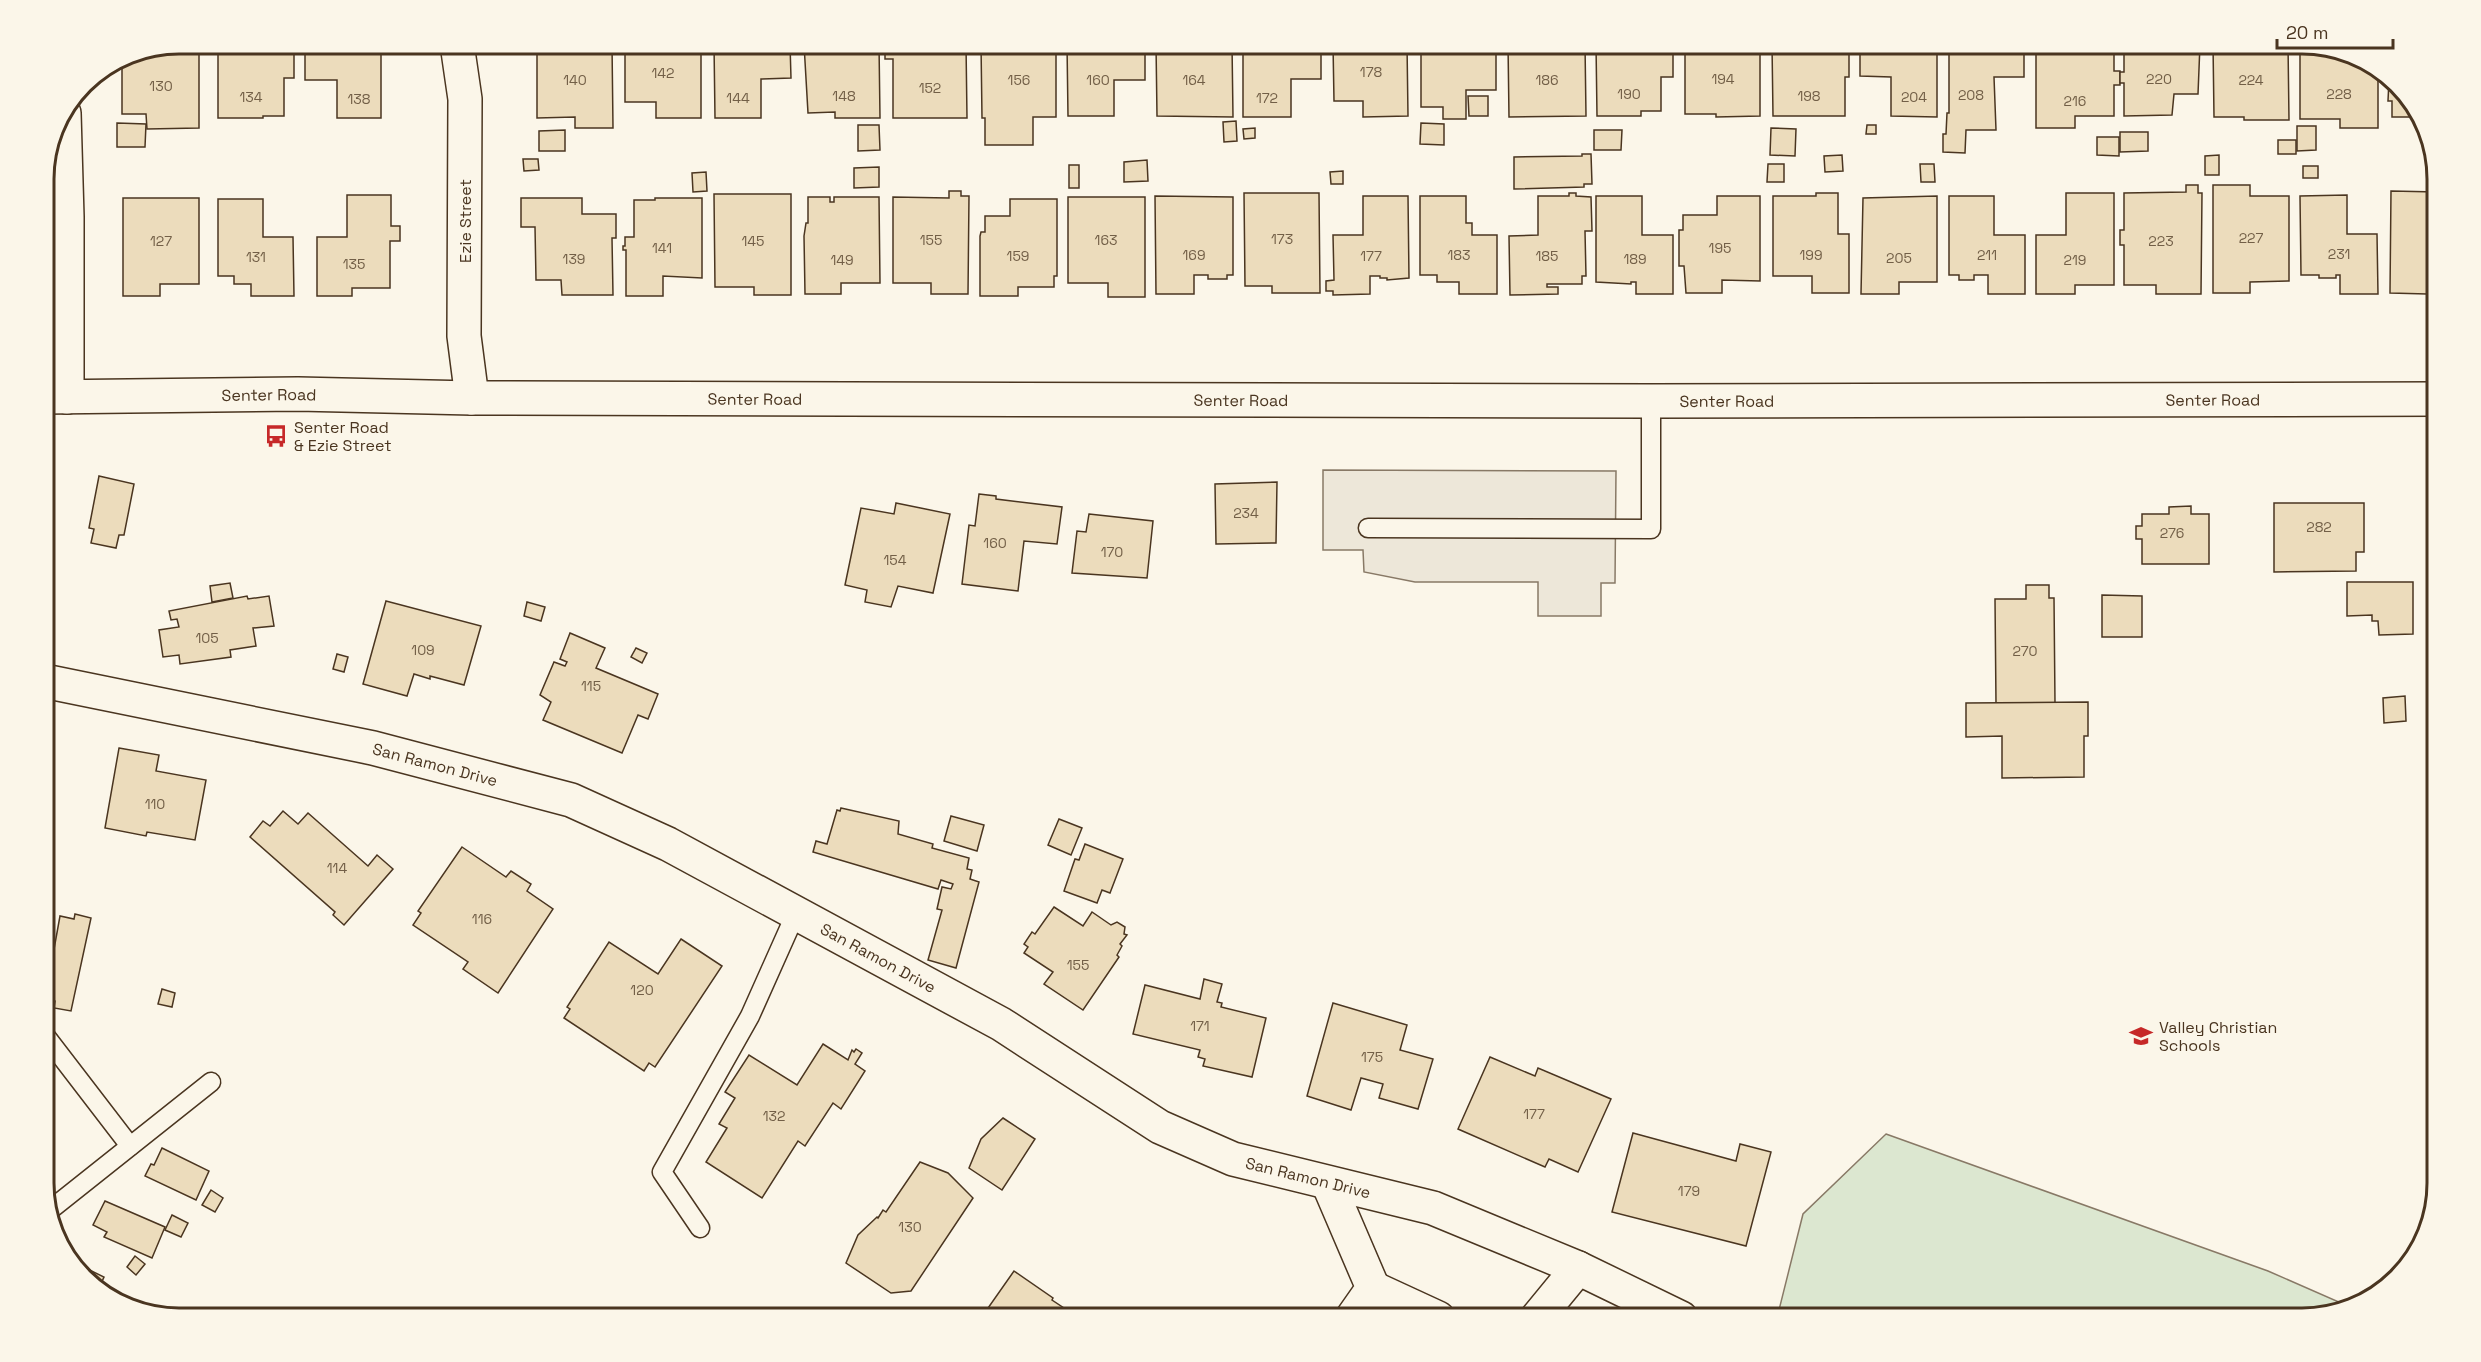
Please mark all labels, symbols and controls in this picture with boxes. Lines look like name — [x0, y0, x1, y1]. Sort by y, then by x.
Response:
scale bar — [2277, 12, 2392, 50]
text: 20 m — [2286, 21, 2329, 44]
house number: 178 — [1360, 63, 1382, 81]
house number: 142 — [651, 64, 675, 82]
house number: 194 — [1711, 70, 1735, 88]
house number: 220 — [2146, 70, 2172, 88]
house number: 140 — [563, 71, 587, 89]
house number: 156 — [1008, 71, 1030, 89]
house number: 160 — [1086, 71, 1110, 89]
house number: 164 — [1182, 71, 1206, 89]
house number: 186 — [1535, 71, 1559, 89]
house number: 224 — [2238, 71, 2264, 89]
house number: 130 — [149, 77, 173, 95]
house number: 152 — [919, 79, 941, 97]
house number: 190 — [1617, 85, 1641, 103]
house number: 228 — [2326, 85, 2352, 103]
house number: 208 — [1958, 86, 1984, 104]
house number: 148 — [832, 87, 856, 105]
house number: 198 — [1797, 87, 1821, 105]
house number: 134 — [239, 88, 263, 106]
house number: 204 — [1901, 88, 1927, 106]
house number: 144 — [726, 89, 750, 107]
house number: 172 — [1256, 89, 1278, 107]
house number: 138 — [347, 90, 371, 108]
house number: 216 — [2064, 92, 2086, 110]
street label: Ezie Street — [455, 179, 476, 263]
house number: 227 — [2239, 229, 2263, 247]
house number: 173 — [1271, 230, 1293, 248]
house number: 155 — [920, 231, 942, 249]
house number: 163 — [1095, 231, 1117, 249]
house number: 127 — [150, 232, 172, 250]
house number: 145 — [742, 232, 765, 250]
house number: 223 — [2148, 232, 2174, 250]
house number: 141 — [652, 239, 672, 257]
house number: 195 — [1709, 239, 1731, 257]
house number: 231 — [2328, 245, 2350, 263]
house number: 169 — [1183, 246, 1206, 264]
house number: 183 — [1447, 246, 1471, 264]
house number: 199 — [1800, 246, 1823, 264]
house number: 211 — [1977, 246, 1997, 264]
house number: 159 — [1007, 247, 1029, 265]
house number: 177 — [1360, 247, 1382, 265]
house number: 185 — [1536, 247, 1558, 265]
house number: 131 — [246, 248, 266, 266]
house number: 205 — [1886, 249, 1912, 267]
house number: 139 — [563, 250, 585, 268]
house number: 189 — [1623, 250, 1647, 268]
house number: 149 — [830, 251, 854, 269]
house number: 219 — [2064, 251, 2086, 269]
house number: 135 — [343, 255, 365, 273]
street label: Senter Road — [221, 384, 317, 406]
street label: Senter Road — [707, 389, 802, 410]
street label: Senter Road — [2165, 389, 2260, 411]
street label: Senter Road — [1193, 390, 1288, 411]
street label: Senter Road — [1679, 391, 1774, 412]
place label: Senter Road & Ezie Street — [294, 417, 392, 456]
bus stop icon: Senter Road & Ezie Street — [263, 423, 289, 449]
house number: 234 — [1233, 504, 1259, 522]
house number: 282 — [2306, 518, 2332, 536]
house number: 276 — [2160, 524, 2184, 542]
house number: 160 — [983, 534, 1007, 552]
house number: 170 — [1101, 543, 1123, 561]
house number: 154 — [884, 551, 907, 569]
house number: 105 — [195, 629, 219, 647]
house number: 109 — [411, 641, 435, 659]
house number: 270 — [2012, 642, 2038, 660]
house number: 115 — [581, 677, 601, 695]
street label: San Ramon Drive — [370, 738, 500, 791]
house number: 110 — [145, 795, 165, 813]
house number: 114 — [327, 859, 347, 877]
house number: 116 — [472, 910, 492, 928]
street label: San Ramon Drive — [817, 918, 939, 998]
house number: 155 — [1067, 956, 1089, 974]
house number: 120 — [630, 981, 654, 999]
house number: 171 — [1190, 1017, 1210, 1035]
place label: Valley Christian Schools — [2159, 1017, 2277, 1056]
school or university icon: Valley Christian Schools — [2128, 1023, 2154, 1049]
house number: 175 — [1361, 1048, 1383, 1066]
house number: 177 — [1523, 1105, 1545, 1123]
house number: 132 — [763, 1107, 785, 1125]
street label: San Ramon Drive — [1243, 1152, 1373, 1203]
house number: 179 — [1678, 1182, 1700, 1200]
house number: 130 — [898, 1218, 922, 1236]

